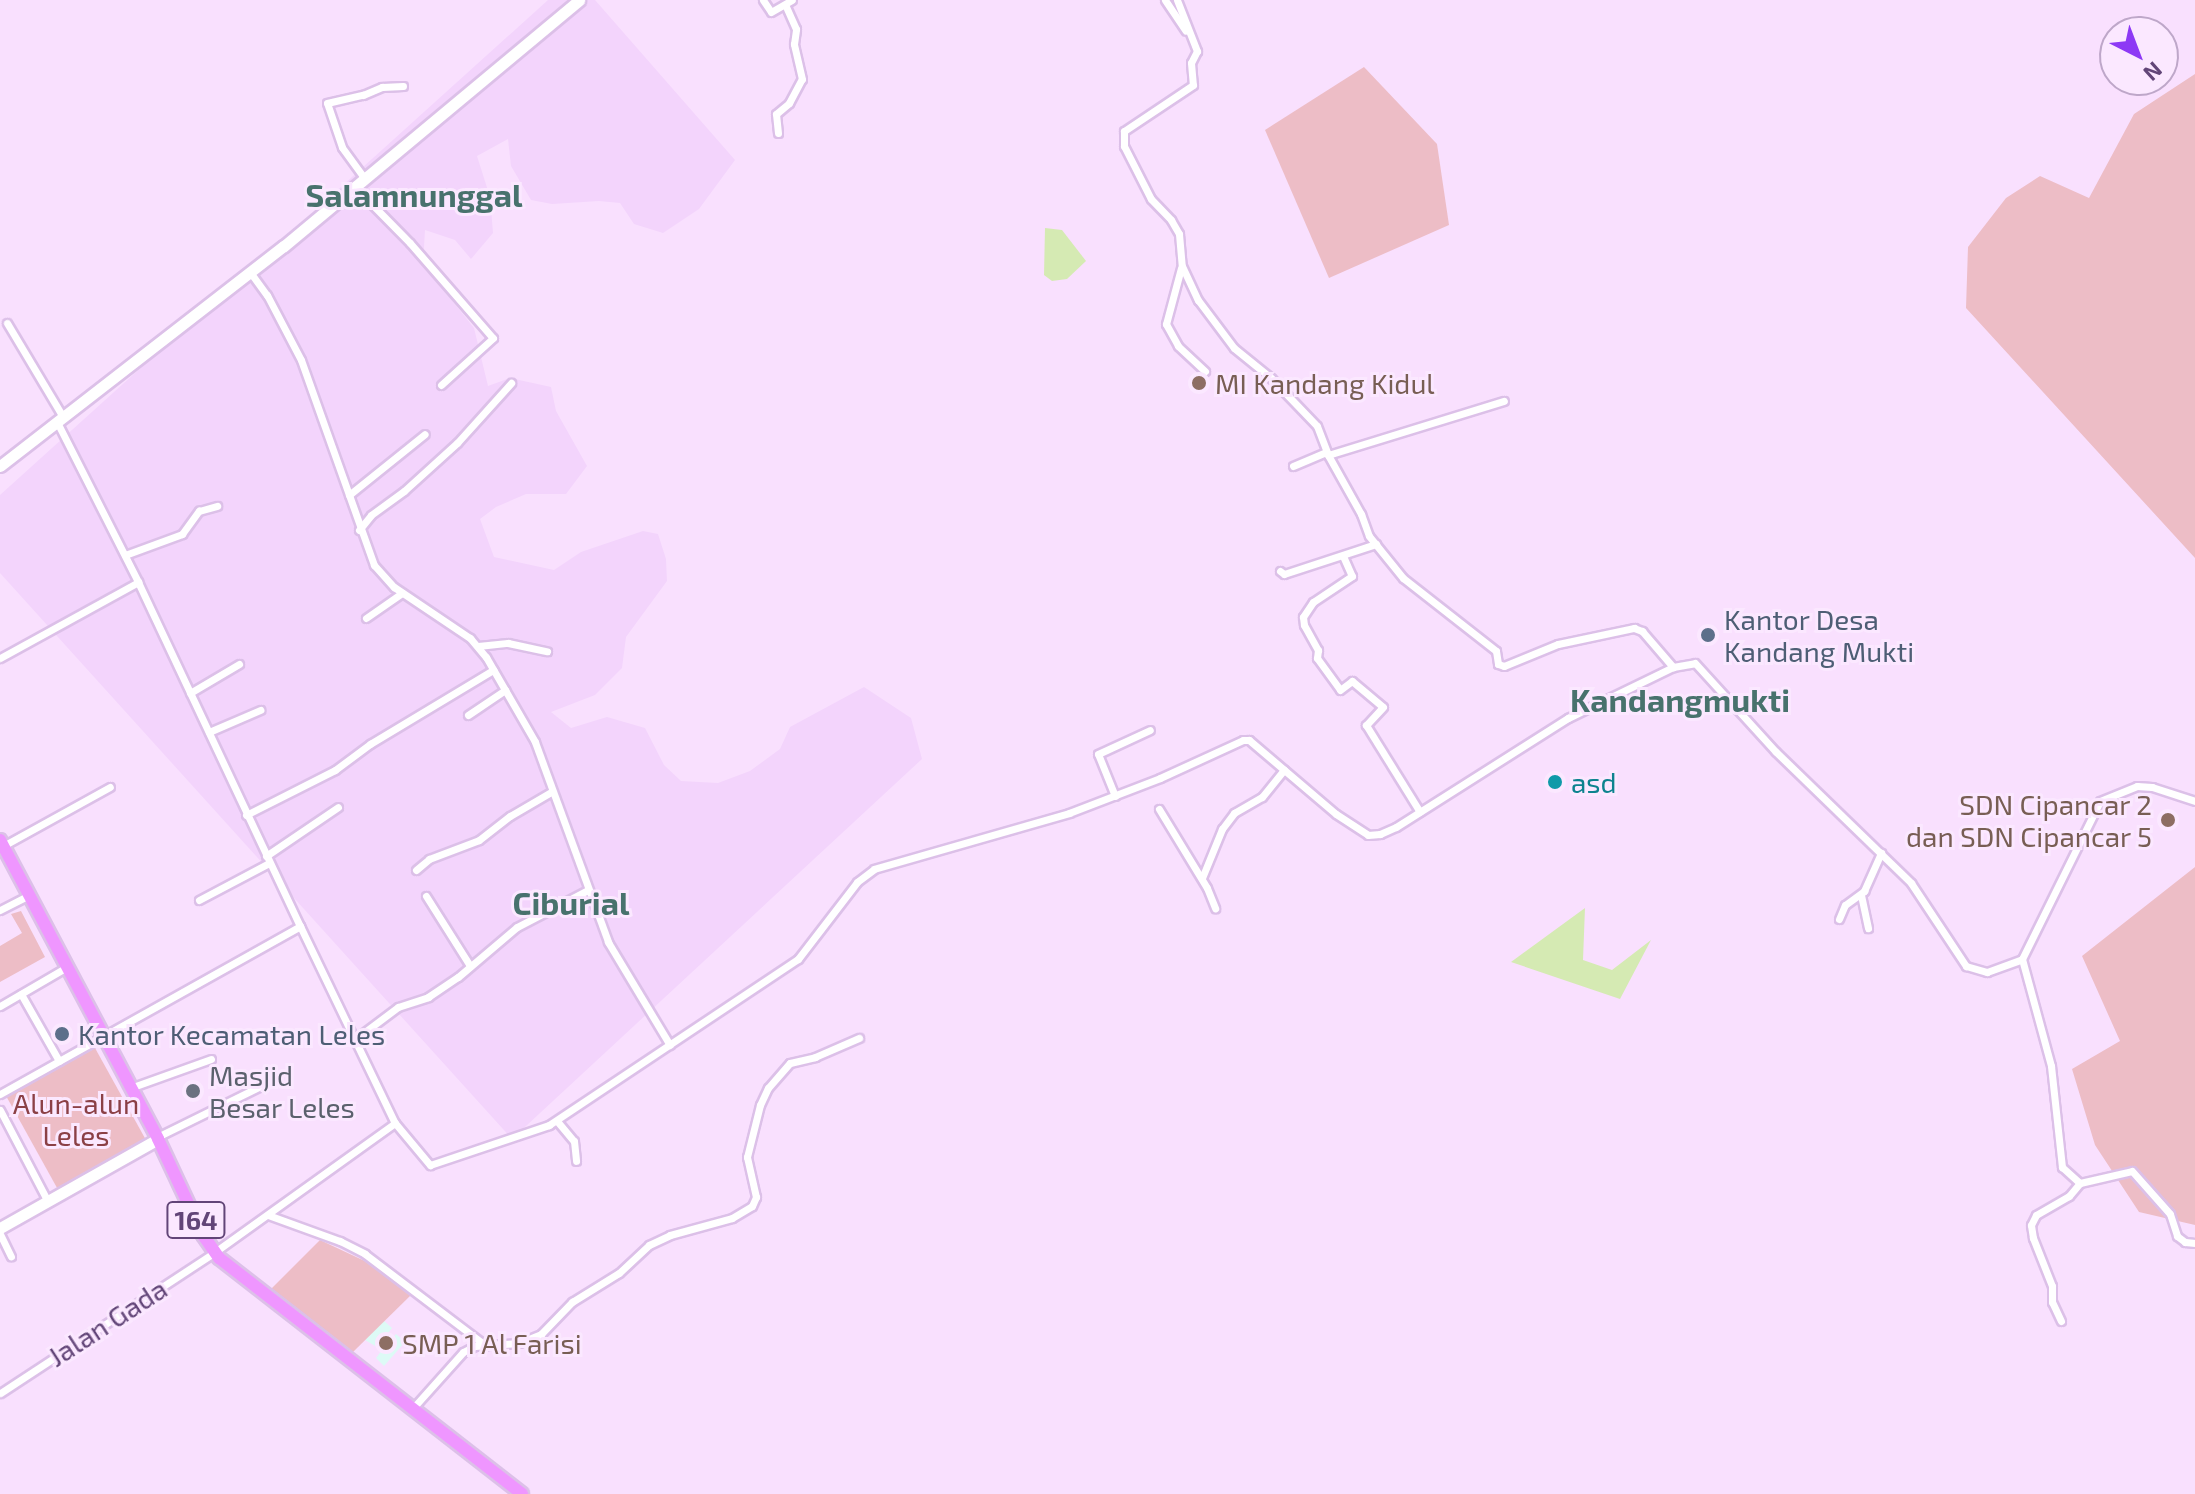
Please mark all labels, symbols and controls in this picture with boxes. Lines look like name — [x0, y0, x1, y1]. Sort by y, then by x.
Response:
north arrow — [2099, 16, 2179, 96]
text: N — [2139, 57, 2168, 87]
district label: Salamnunggal — [305, 175, 523, 213]
place label: MI Kandang Kidul — [1215, 366, 1435, 400]
marker: MI Kandang Kidul — [1190, 374, 1208, 392]
place label: Kantor Desa Kandang Mukti — [1724, 602, 1914, 668]
marker: Kantor Desa Kandang Mukti — [1699, 626, 1717, 644]
district label: Kandangmukti — [1570, 680, 1790, 718]
place label: asd — [1571, 765, 1617, 799]
marker: asd — [1546, 773, 1564, 791]
place label: SDN Cipancar 2 dan SDN Cipancar 5 — [1905, 787, 2152, 853]
marker: SDN Cipancar 2 dan SDN Cipancar 5 — [2159, 811, 2177, 829]
district label: Ciburial — [513, 883, 629, 921]
place label: Kantor Kecamatan Leles — [78, 1017, 386, 1051]
marker: Kantor Kecamatan Leles — [53, 1025, 71, 1043]
place label: Masjid Besar Leles — [209, 1058, 355, 1124]
marker: Masjid Besar Leles — [184, 1082, 202, 1100]
park label: Alun-alun Leles — [13, 1086, 139, 1152]
road number: 164 — [166, 1198, 226, 1242]
street label: Jalan Gada — [41, 1271, 173, 1373]
place label: SMP 1 Al Farisi — [402, 1326, 584, 1360]
marker: SMP 1 Al Farisi — [377, 1334, 395, 1352]

